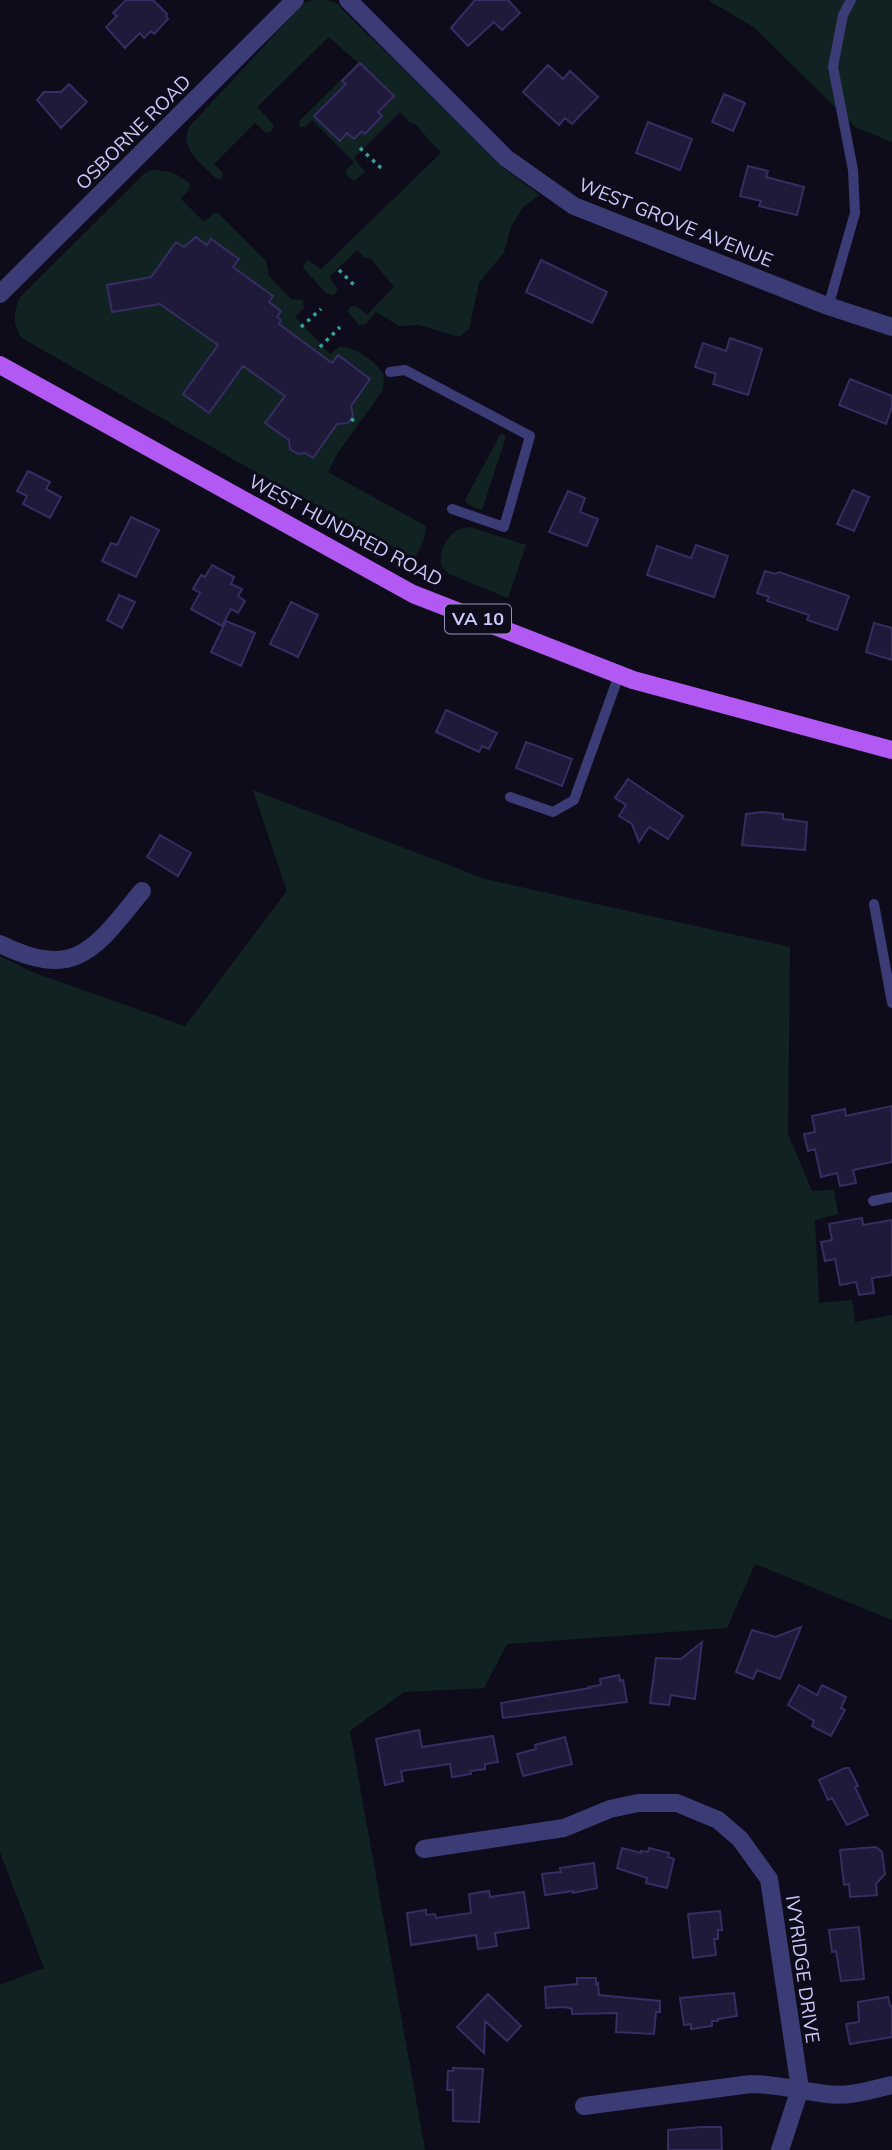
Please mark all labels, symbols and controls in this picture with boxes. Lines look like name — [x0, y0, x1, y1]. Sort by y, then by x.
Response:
street label: OSBORNE ROAD — [70, 69, 196, 195]
street label: WEST GROVE AVENUE — [575, 172, 777, 272]
street label: WEST HUNDRED ROAD — [245, 469, 447, 591]
road number: VA 10 — [445, 604, 511, 634]
street label: IVYRIDGE DRIVE — [781, 1894, 825, 2044]

